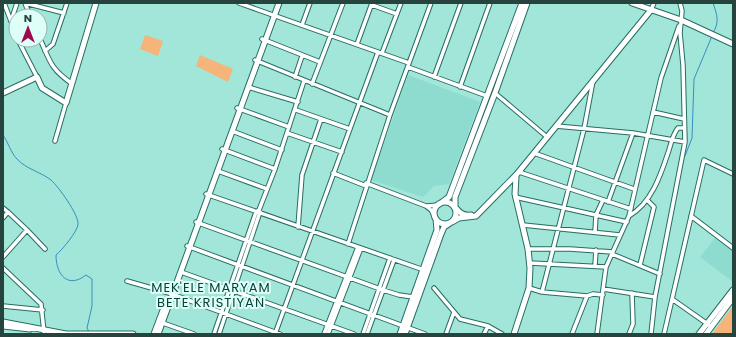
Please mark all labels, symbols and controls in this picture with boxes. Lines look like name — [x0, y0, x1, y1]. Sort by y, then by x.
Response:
north arrow — [8, 8, 48, 48]
text: N — [24, 10, 32, 26]
district label: MEK'ELE MARYAM BETE KRISTIYAN — [151, 278, 271, 312]

